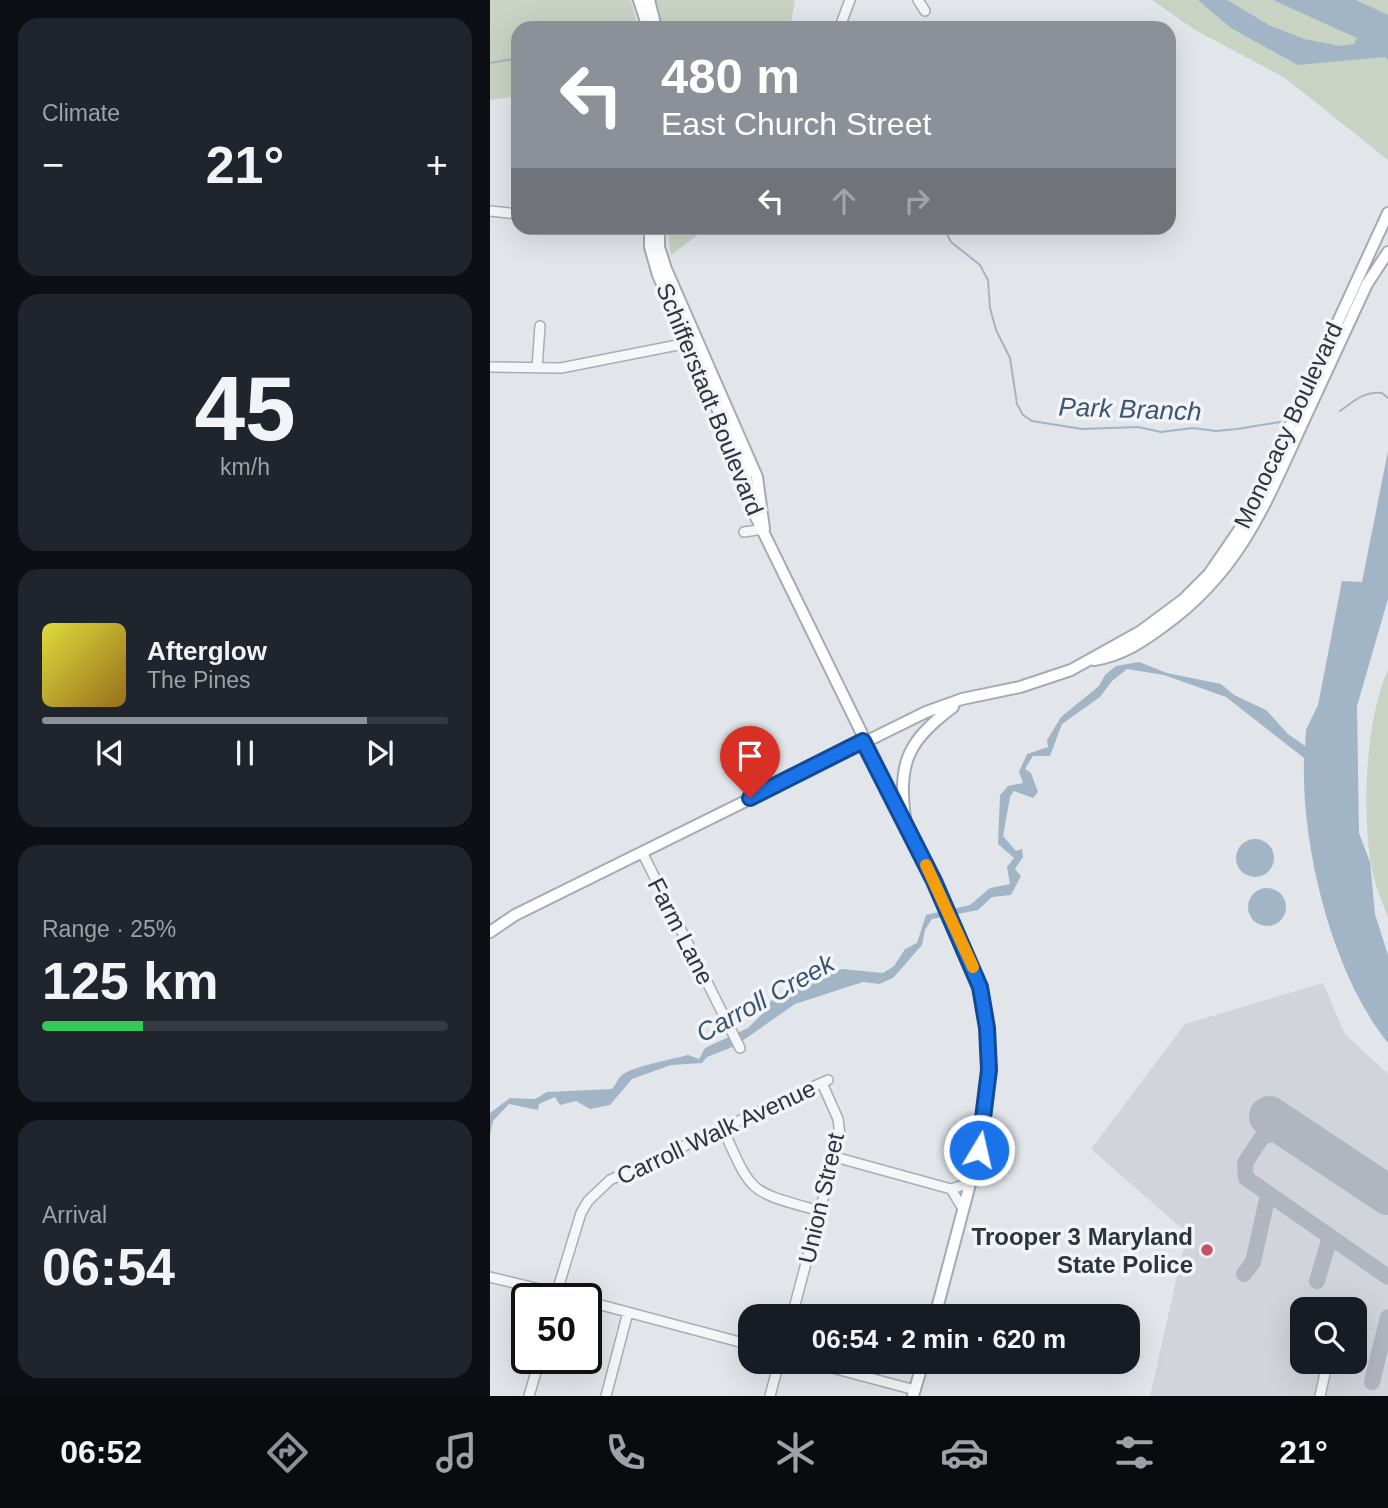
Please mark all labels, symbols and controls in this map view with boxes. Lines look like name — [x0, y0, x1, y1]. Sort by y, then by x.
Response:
icon: left — [546, 49, 637, 140]
text: 480 m — [661, 49, 800, 103]
text: Climate — [42, 100, 120, 126]
text: East Church Street — [661, 106, 931, 142]
text: 21° — [206, 136, 284, 194]
text: − — [42, 144, 64, 186]
text: + — [426, 144, 448, 186]
icon: left — [752, 182, 790, 220]
icon: ahead — [825, 182, 863, 220]
icon: right — [898, 182, 936, 220]
street label: Schifferstadt Boulevard — [651, 279, 769, 519]
street label: Monocacy Boulevard — [1228, 318, 1348, 532]
text: 45 — [194, 358, 296, 459]
water label: Park Branch — [1058, 392, 1202, 426]
text: km/h — [220, 454, 270, 480]
text: Afterglow — [147, 636, 267, 666]
text: The Pines — [147, 667, 251, 693]
pin — [720, 726, 780, 798]
icon: previous — [91, 734, 129, 772]
icon: pause — [226, 734, 264, 772]
icon: next — [361, 734, 399, 772]
icon: arrive — [731, 737, 769, 775]
street label: Farm Lane — [643, 873, 719, 989]
text: Range · 25% — [42, 916, 176, 942]
water label: Carroll Creek — [691, 947, 841, 1048]
text: 125 km — [42, 952, 218, 1010]
street label: Carroll Walk Avenue — [612, 1074, 820, 1190]
position arrow — [942, 1113, 1016, 1187]
street label: Union Street — [793, 1130, 849, 1266]
text: Arrival — [42, 1202, 107, 1228]
place label: Trooper 3 Maryland State Police — [972, 1223, 1193, 1278]
text: 06:54 — [42, 1238, 175, 1296]
marker: Trooper 3 Maryland State Police — [1199, 1242, 1215, 1258]
speed limit sign: 50 — [511, 1283, 602, 1374]
map controls — [1290, 1297, 1367, 1374]
button: search — [1290, 1297, 1367, 1374]
text: 06:54 · 2 min · 620 m — [812, 1324, 1066, 1354]
icon: directions — [263, 1428, 312, 1477]
icon: music — [432, 1428, 481, 1477]
icon: phone — [601, 1428, 650, 1477]
icon: climate — [771, 1428, 820, 1477]
icon: car — [940, 1428, 989, 1477]
icon: filters — [1110, 1428, 1159, 1477]
text: 06:52 — [60, 1434, 142, 1470]
text: 21° — [1279, 1434, 1328, 1470]

